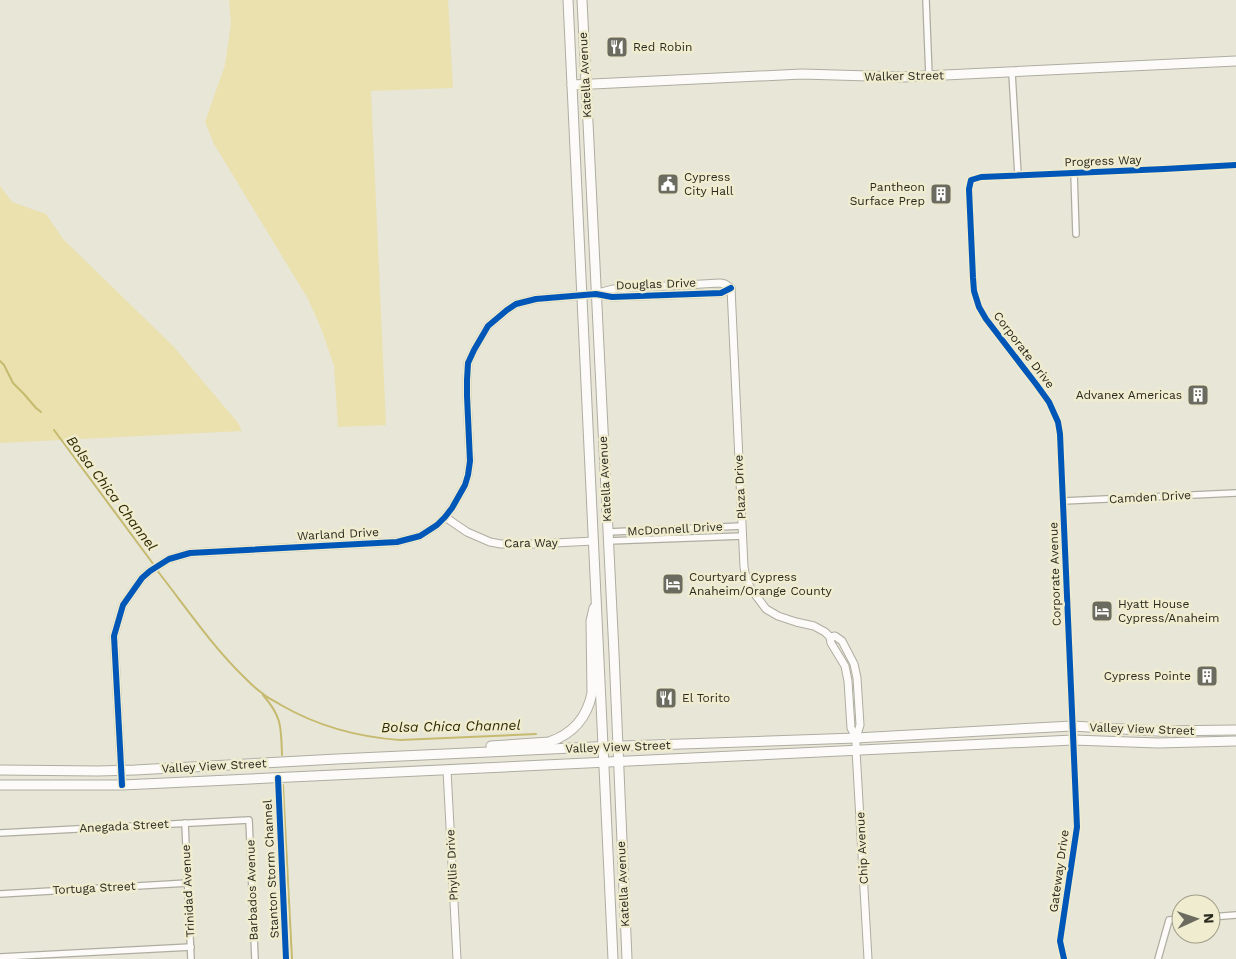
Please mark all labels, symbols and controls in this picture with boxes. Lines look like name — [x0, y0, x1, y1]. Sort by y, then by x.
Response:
street label: Katella Avenue — [576, 32, 594, 118]
restaurant icon: Red Robin — [605, 35, 629, 59]
place label: Red Robin — [633, 40, 692, 54]
street label: Walker Street — [864, 68, 944, 84]
street label: Progress Way — [1064, 153, 1143, 169]
place label: Cypress City Hall — [684, 170, 734, 198]
public building icon: Cypress City Hall — [656, 172, 680, 196]
place label: Pantheon Surface Prep — [850, 180, 925, 208]
building icon: Pantheon Surface Prep — [929, 182, 953, 206]
street label: Douglas Drive — [616, 276, 696, 292]
street label: Corporate Drive — [991, 309, 1057, 391]
building icon: Advanex Americas — [1186, 383, 1210, 407]
place label: Advanex Americas — [1076, 388, 1182, 402]
water label: Bolsa Chica Channel — [64, 432, 160, 554]
street label: Katella Avenue — [596, 436, 614, 522]
street label: Plaza Drive — [731, 454, 749, 520]
street label: Camden Drive — [1109, 488, 1192, 506]
street label: McDonnell Drive — [627, 520, 723, 538]
street label: Corporate Avenue — [1046, 522, 1064, 626]
street label: Warland Drive — [297, 525, 379, 543]
street label: Cara Way — [504, 536, 559, 550]
place label: Courtyard Cypress Anaheim/Orange County — [689, 570, 833, 598]
hotel icon: Courtyard Cypress Anaheim/Orange County — [661, 572, 685, 596]
place label: Hyatt House Cypress/Anaheim — [1118, 597, 1219, 625]
hotel icon: Hyatt House Cypress/Anaheim — [1090, 599, 1114, 623]
building icon: Cypress Pointe — [1195, 664, 1219, 688]
place label: Cypress Pointe — [1104, 669, 1191, 683]
restaurant icon: El Torito — [654, 686, 678, 710]
place label: El Torito — [682, 691, 730, 705]
water label: Bolsa Chica Channel — [381, 717, 521, 735]
street label: Valley View Street — [1089, 720, 1195, 738]
street label: Valley View Street — [565, 738, 671, 756]
street label: Valley View Street — [161, 756, 267, 776]
street label: Stanton Storm Channel — [260, 799, 282, 939]
street label: Chip Avenue — [853, 811, 871, 885]
street label: Anegada Street — [79, 817, 169, 835]
street label: Phyllis Drive — [443, 829, 461, 901]
street label: Gateway Drive — [1046, 829, 1072, 913]
street label: Barbados Avenue — [243, 839, 261, 941]
street label: Katella Avenue — [614, 841, 632, 927]
street label: Trinidad Avenue — [179, 844, 197, 938]
street label: Tortuga Street — [52, 879, 136, 897]
north arrow — [1171, 894, 1221, 944]
text: N — [1201, 913, 1217, 924]

